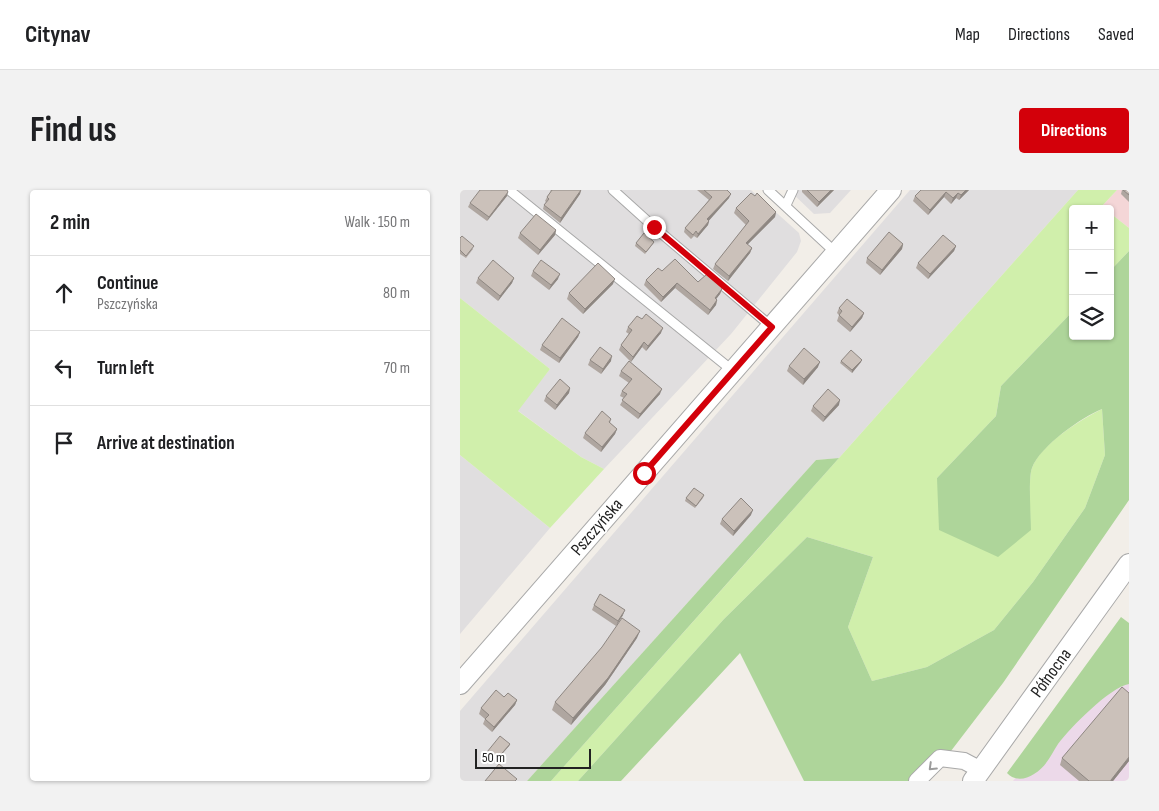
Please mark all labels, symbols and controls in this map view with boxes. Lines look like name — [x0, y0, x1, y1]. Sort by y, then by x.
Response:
text: Citynav — [25, 20, 91, 49]
text: Map — [955, 24, 980, 45]
text: Directions — [1008, 24, 1070, 45]
text: Saved — [1098, 24, 1134, 45]
button: Directions — [1019, 108, 1129, 153]
text: Find us — [30, 109, 117, 152]
map controls — [1069, 205, 1114, 340]
button: + — [1069, 205, 1114, 250]
text: 2 min — [50, 210, 90, 235]
text: Walk · 150 m — [345, 213, 410, 232]
route end — [643, 216, 666, 239]
button: − — [1069, 250, 1114, 295]
text: Continue — [97, 272, 158, 295]
icon: ahead — [50, 279, 78, 307]
text: 80 m — [383, 284, 410, 303]
text: Pszczyńska — [97, 295, 158, 314]
button: layers — [1069, 295, 1114, 340]
icon: left — [50, 354, 78, 382]
text: Turn left — [97, 357, 154, 380]
text: 70 m — [384, 359, 410, 378]
icon: arrive — [50, 429, 78, 457]
text: Arrive at destination — [97, 432, 235, 455]
route start — [633, 462, 656, 485]
street label: Pszczyńska — [567, 494, 627, 560]
street label: Północna — [1026, 644, 1076, 702]
scale bar — [475, 746, 591, 769]
text: 50 m — [482, 749, 505, 766]
one-way arrow — [928, 761, 937, 770]

